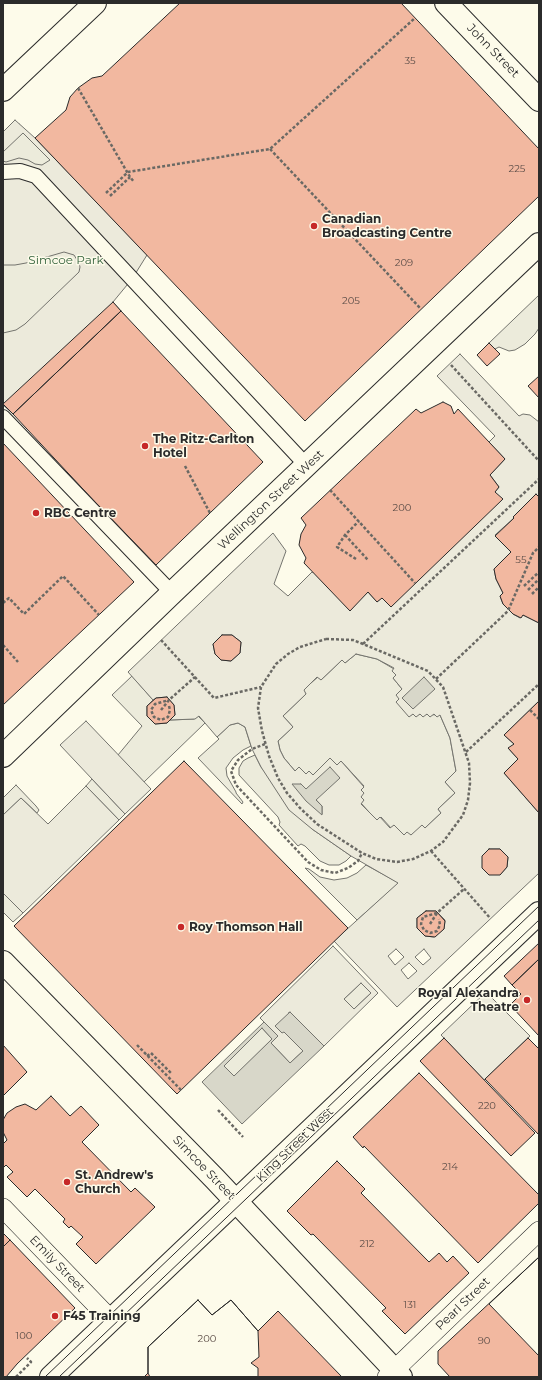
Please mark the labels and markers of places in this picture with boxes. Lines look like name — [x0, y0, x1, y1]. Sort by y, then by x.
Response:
place label: Canadian Broadcasting Centre — [322, 212, 452, 240]
marker: Canadian Broadcasting Centre — [309, 221, 319, 231]
place label: The Ritz-Carlton Hotel — [153, 432, 254, 460]
marker: The Ritz-Carlton Hotel — [140, 441, 150, 451]
place label: RBC Centre — [44, 506, 116, 520]
marker: RBC Centre — [31, 508, 41, 518]
place label: Roy Thomson Hall — [189, 920, 303, 934]
marker: Roy Thomson Hall — [176, 922, 186, 932]
place label: Royal Alexandra Theatre — [418, 986, 519, 1014]
marker: Royal Alexandra Theatre — [522, 995, 532, 1005]
place label: St. Andrew's Church — [75, 1168, 153, 1196]
marker: St. Andrew's Church — [62, 1177, 72, 1187]
place label: F45 Training — [63, 1309, 141, 1323]
marker: F45 Training — [50, 1311, 60, 1321]

